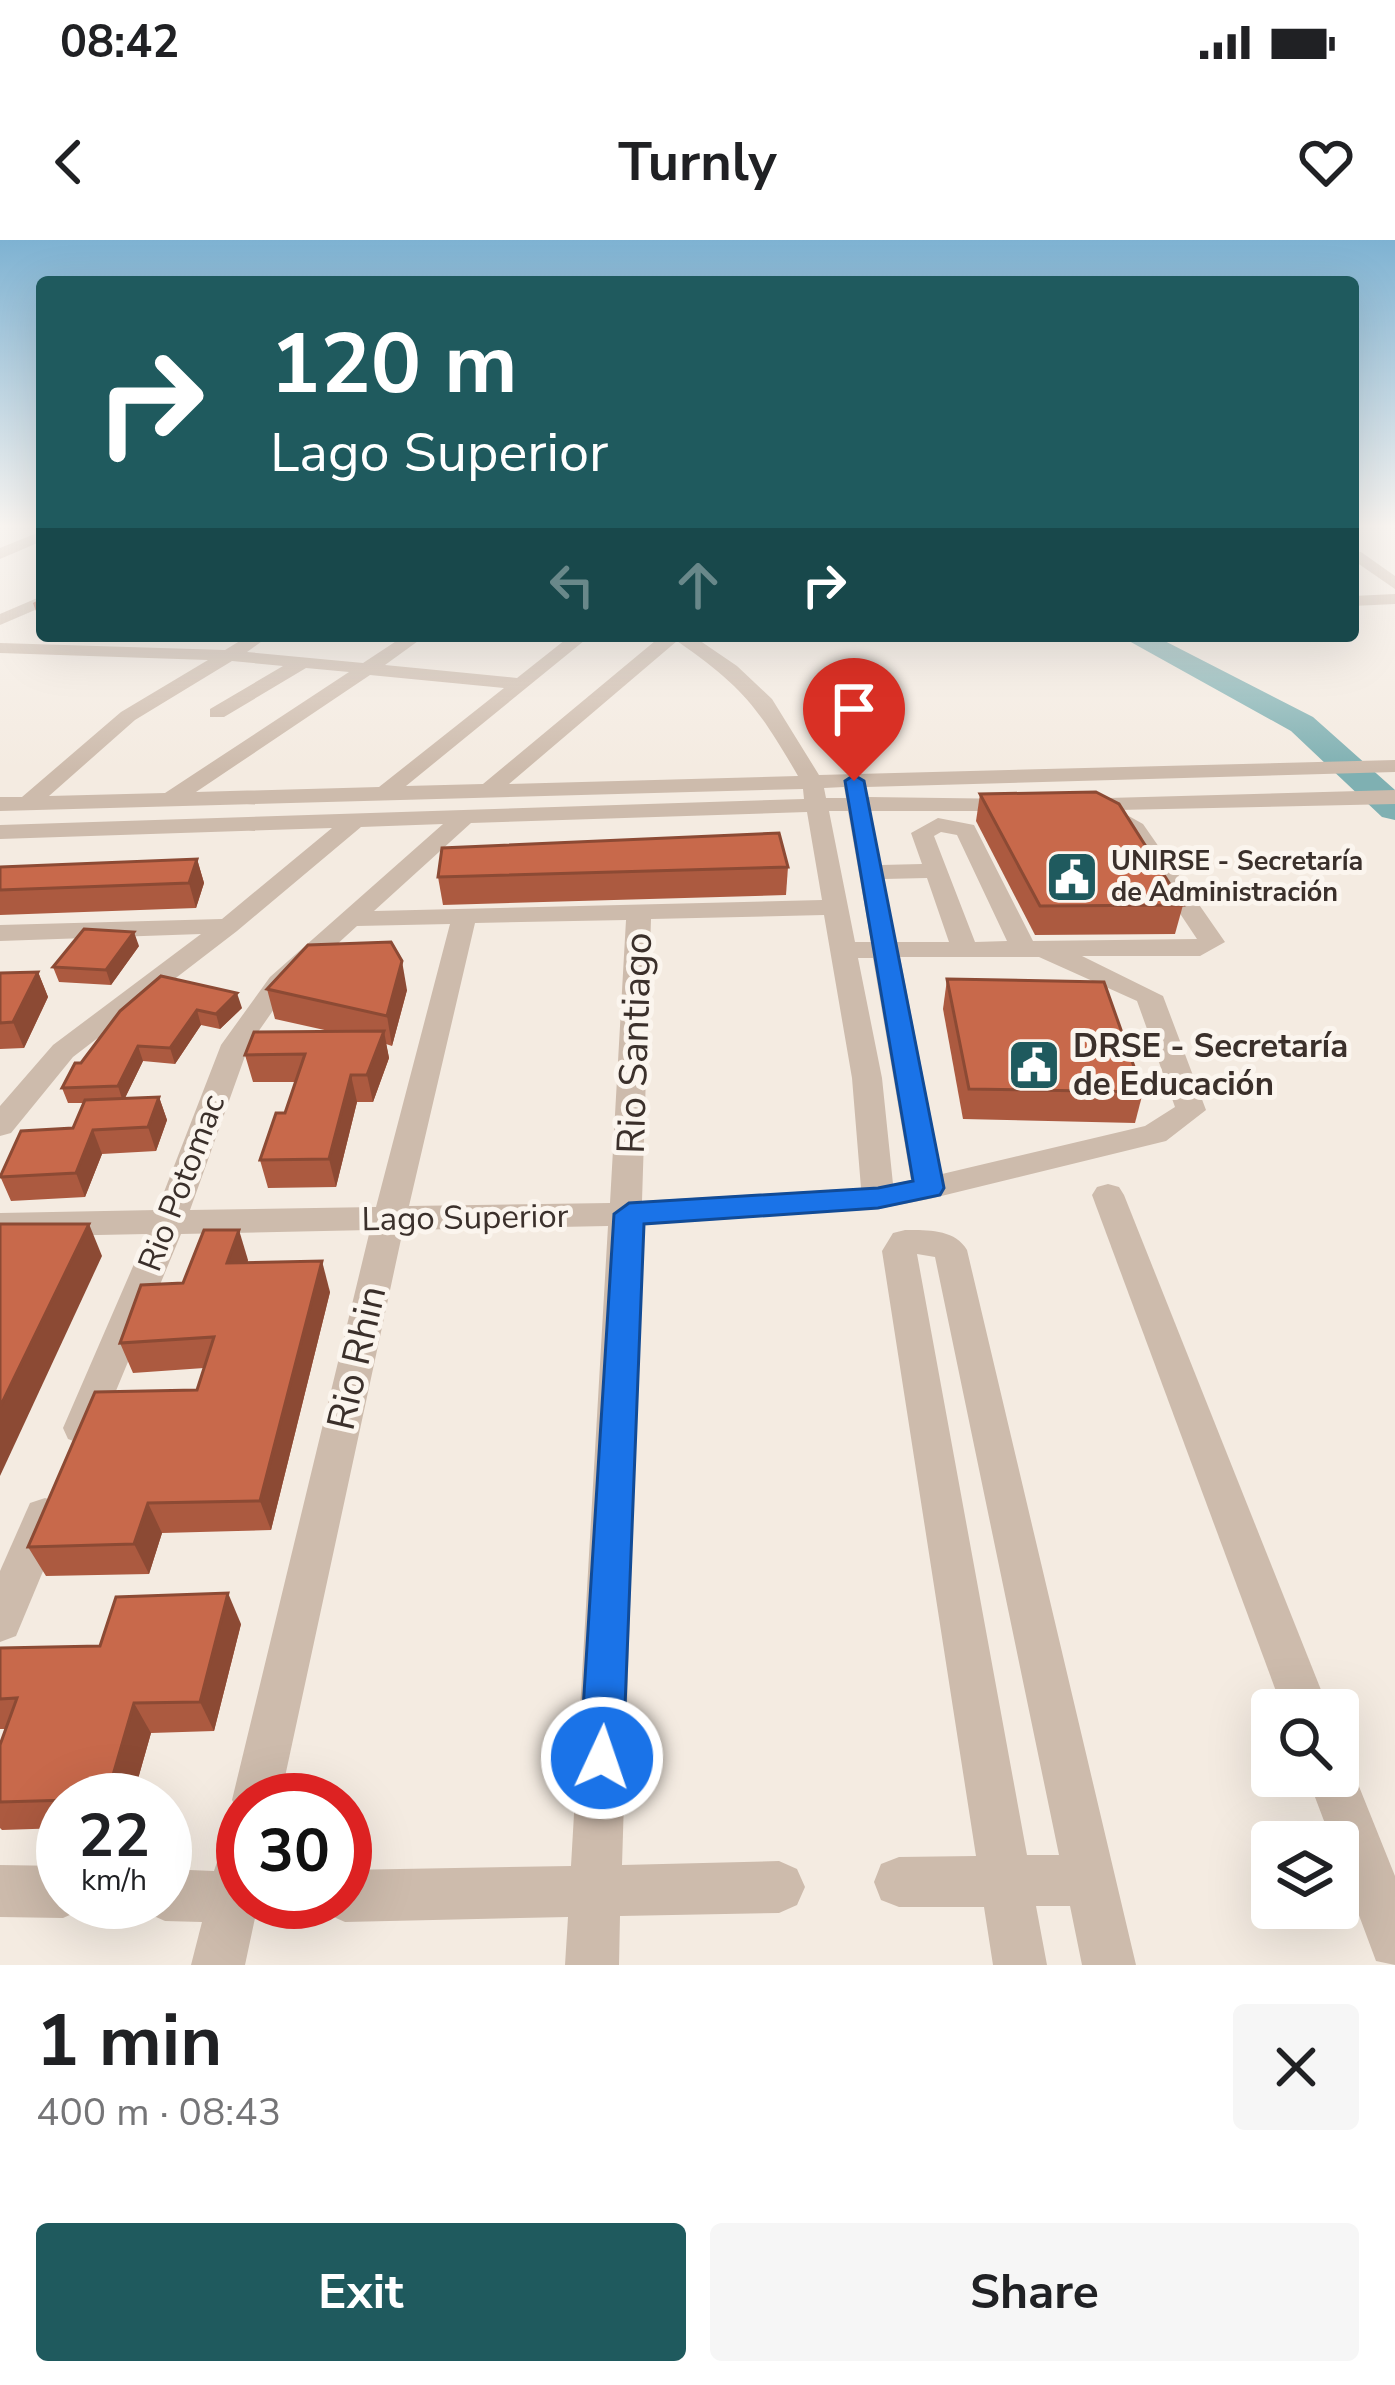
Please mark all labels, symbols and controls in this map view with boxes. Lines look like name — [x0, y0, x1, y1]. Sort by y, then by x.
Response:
text: 08:42 — [60, 12, 179, 73]
text: Turnly — [618, 125, 777, 199]
icon: back — [36, 129, 102, 195]
icon: heart — [1293, 129, 1359, 195]
text: 120 m — [270, 307, 518, 422]
icon: right — [72, 324, 228, 480]
text: Lago Superior — [270, 416, 608, 490]
icon: left — [539, 552, 605, 618]
icon: ahead — [665, 552, 731, 618]
icon: right — [791, 552, 857, 618]
pin — [803, 658, 905, 781]
icon: arrive — [821, 676, 887, 742]
place label: UNIRSE - Secretaría de Administración — [1111, 843, 1363, 911]
public building icon: UNIRSE - Secretaría de Administración — [1044, 849, 1100, 905]
street label: Rio Santiago — [605, 931, 665, 1155]
place label: DRSE - Secretaría de Educación — [1073, 1024, 1348, 1107]
public building icon: DRSE - Secretaría de Educación — [1006, 1037, 1062, 1093]
street label: Rio Potomac — [128, 1088, 236, 1278]
street label: Lago Superior — [361, 1194, 569, 1242]
street label: Rio Rhin — [315, 1281, 399, 1435]
map controls — [1251, 1689, 1359, 1929]
button: search — [1251, 1689, 1359, 1797]
position arrow — [539, 1695, 665, 1821]
speed limit sign: 30 — [216, 1773, 372, 1929]
text: 22 — [78, 1795, 150, 1877]
button: layers — [1251, 1821, 1359, 1929]
text: km/h — [81, 1860, 147, 1901]
text: 1 min — [36, 1992, 222, 2090]
button: close — [1233, 2004, 1359, 2130]
text: 400 m · 08:43 — [36, 2086, 281, 2139]
button: Exit — [36, 2223, 686, 2361]
button: Share — [710, 2223, 1359, 2361]

